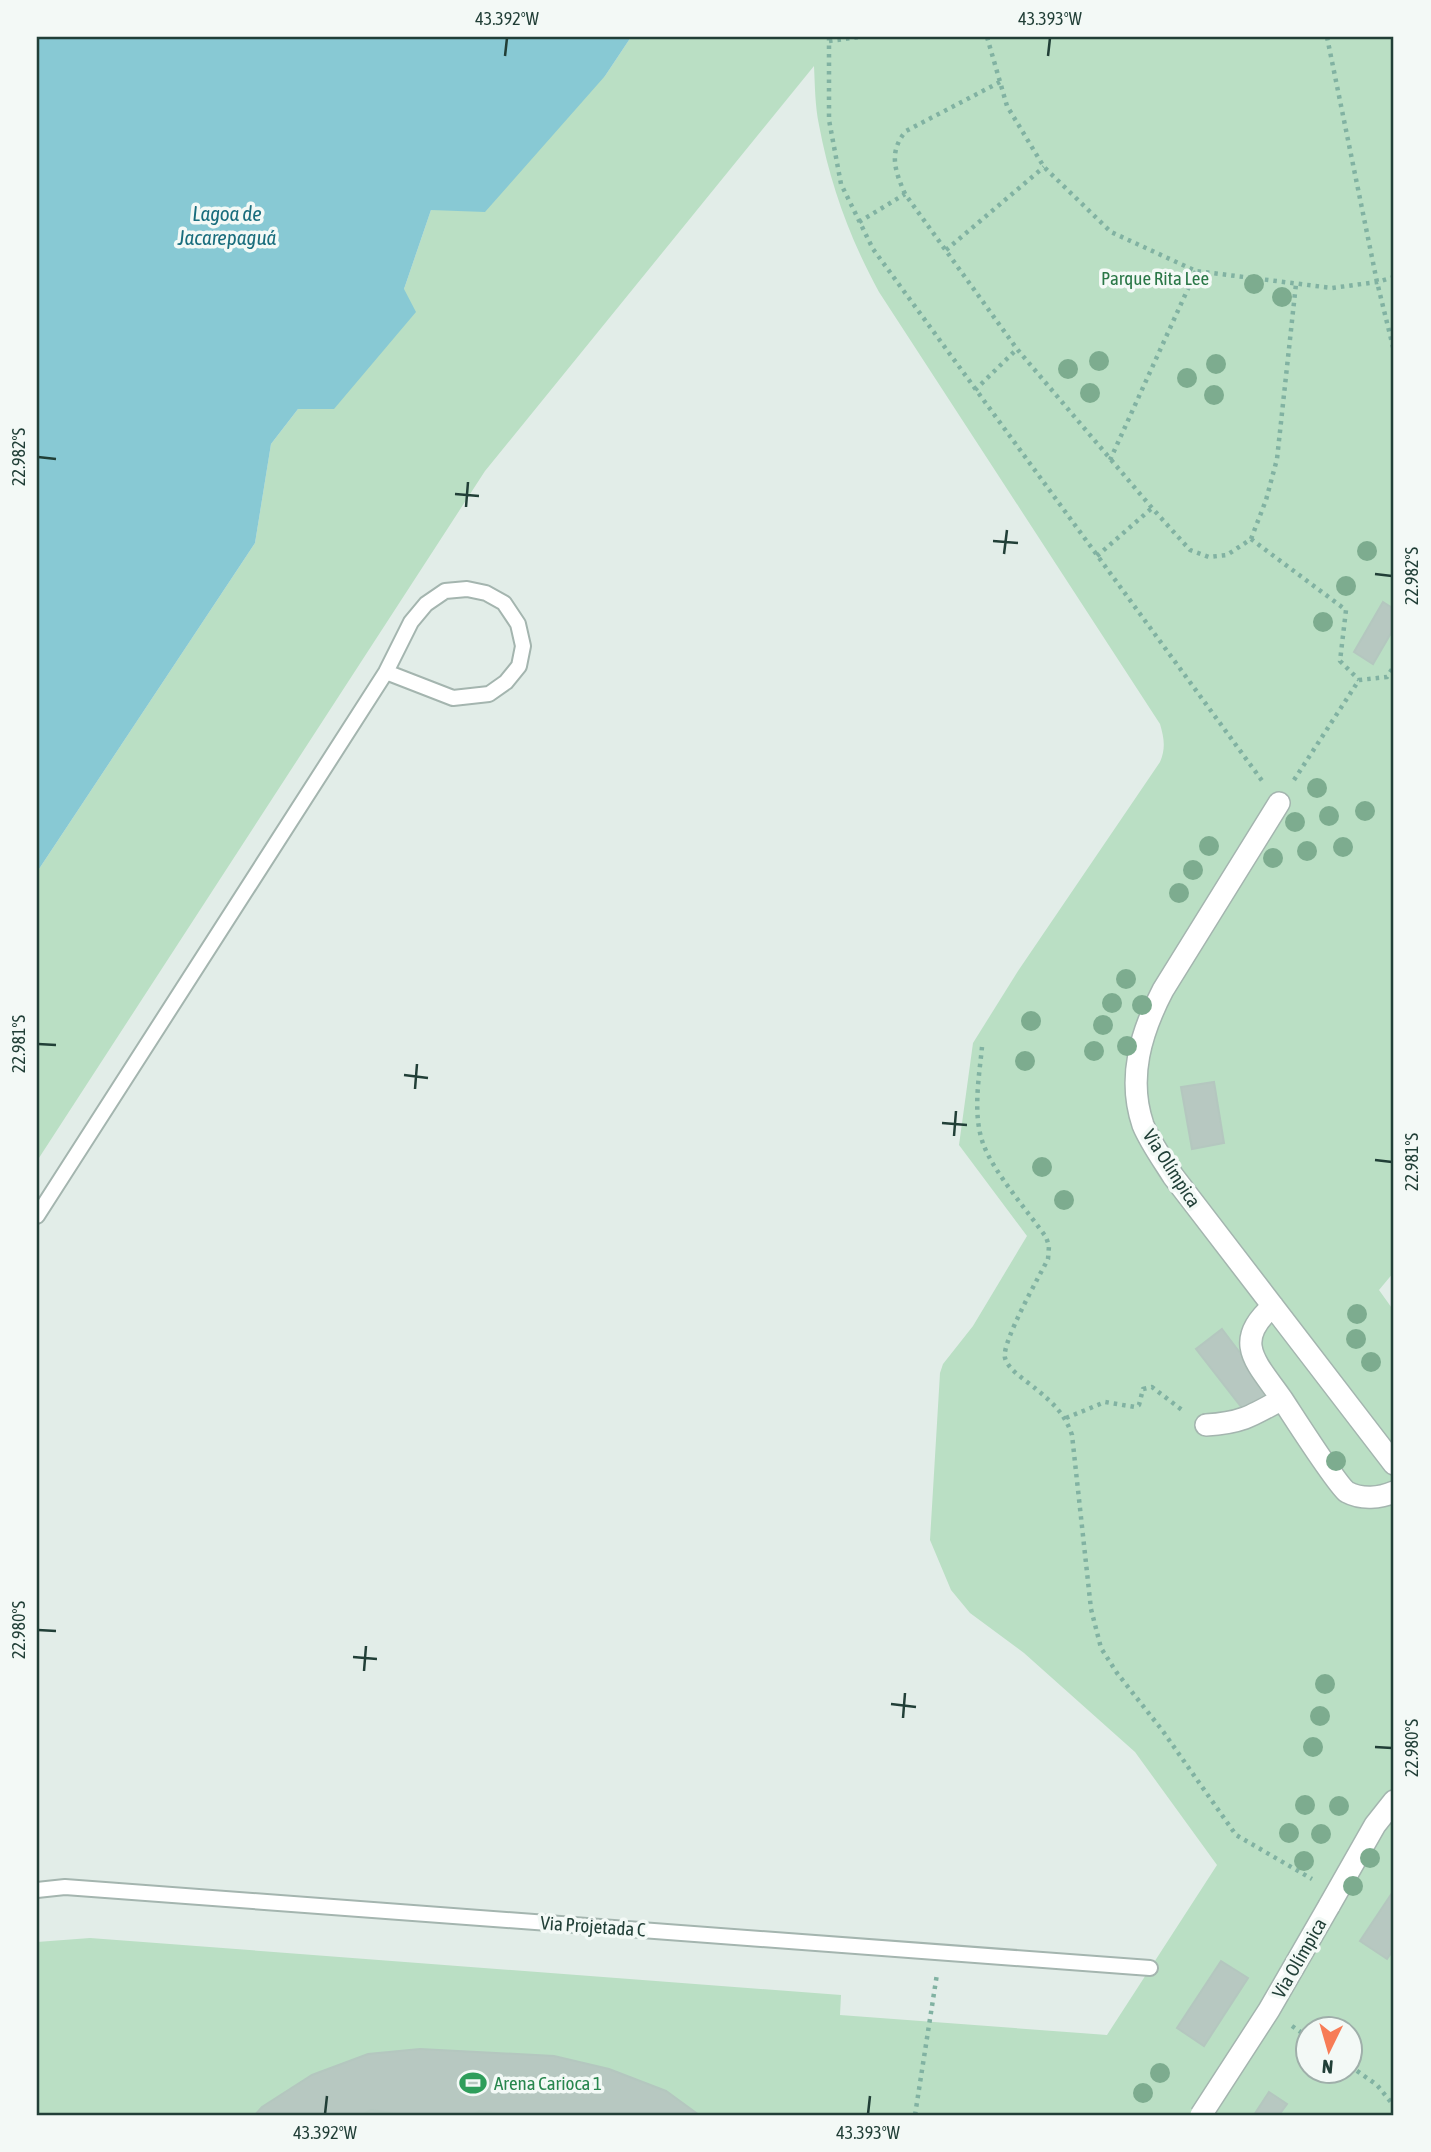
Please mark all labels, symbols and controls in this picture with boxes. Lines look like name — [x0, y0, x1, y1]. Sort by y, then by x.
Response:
text: 43.392°W — [475, 8, 539, 29]
text: 43.393°W — [1018, 8, 1082, 29]
water label: Lagoa de Jacarepaguá — [177, 201, 277, 249]
park label: Parque Rita Lee — [1101, 267, 1209, 289]
text: 22.982°S — [8, 428, 29, 486]
text: 22.982°S — [1401, 547, 1422, 605]
text: 22.981°S — [8, 1015, 29, 1073]
street label: Via Olímpica — [1139, 1125, 1205, 1211]
text: 22.981°S — [1401, 1133, 1422, 1191]
text: 22.980°S — [8, 1601, 29, 1659]
text: 22.980°S — [1401, 1719, 1422, 1777]
street label: Via Projetada C — [540, 1911, 647, 1941]
street label: Via Olímpica — [1267, 1914, 1331, 2002]
north arrow — [1294, 2016, 1364, 2086]
text: N — [1321, 2055, 1334, 2078]
sports icon: Arena Carioca 1 — [458, 2068, 488, 2098]
place label: Arena Carioca 1 — [494, 2072, 602, 2094]
text: 43.392°W — [293, 2122, 357, 2143]
text: 43.393°W — [836, 2122, 900, 2143]

